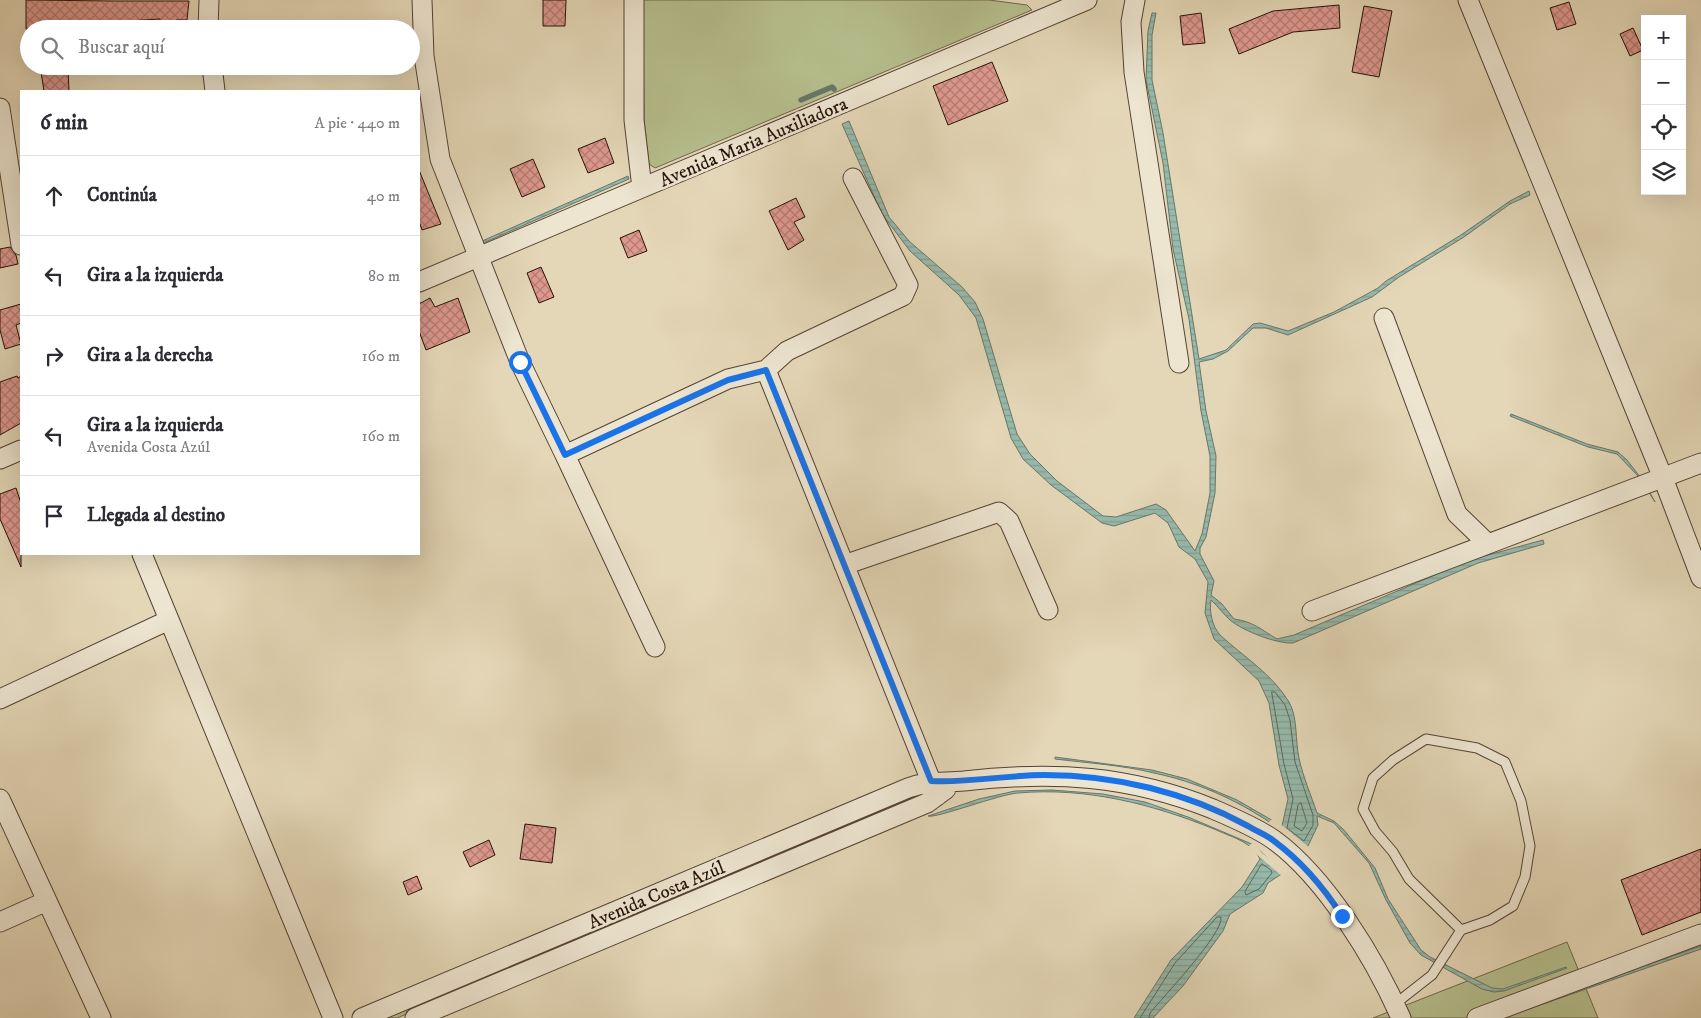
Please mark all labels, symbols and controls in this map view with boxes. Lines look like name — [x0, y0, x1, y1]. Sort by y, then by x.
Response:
map controls — [1641, 15, 1686, 195]
button: + — [1641, 15, 1686, 60]
search box — [20, 20, 420, 75]
icon: search — [38, 34, 66, 62]
text: Buscar aquí — [78, 36, 164, 59]
button: − — [1641, 60, 1686, 105]
street label: Avenida Maria Auxiliadora — [656, 92, 851, 192]
button: locate — [1641, 105, 1686, 150]
text: 6 min — [40, 110, 88, 136]
text: A pie · 440 m — [314, 113, 400, 133]
button: layers — [1641, 150, 1686, 195]
icon: ahead — [40, 182, 68, 210]
text: Continúa — [87, 184, 157, 207]
text: 40 m — [367, 186, 400, 206]
icon: left — [40, 262, 68, 290]
text: Gira a la izquierda — [87, 264, 223, 287]
text: 80 m — [368, 266, 400, 286]
icon: right — [40, 342, 68, 370]
text: Gira a la derecha — [87, 344, 213, 367]
text: 160 m — [362, 346, 400, 366]
route start — [509, 351, 532, 374]
text: Gira a la izquierda — [87, 414, 223, 437]
icon: left — [40, 422, 68, 450]
text: 160 m — [362, 426, 400, 446]
text: Avenida Costa Azúl — [87, 437, 210, 457]
icon: arrive — [40, 502, 68, 530]
text: Llegada al destino — [87, 504, 225, 527]
street label: Avenida Costa Azúl — [585, 856, 729, 934]
route end — [1331, 905, 1354, 928]

